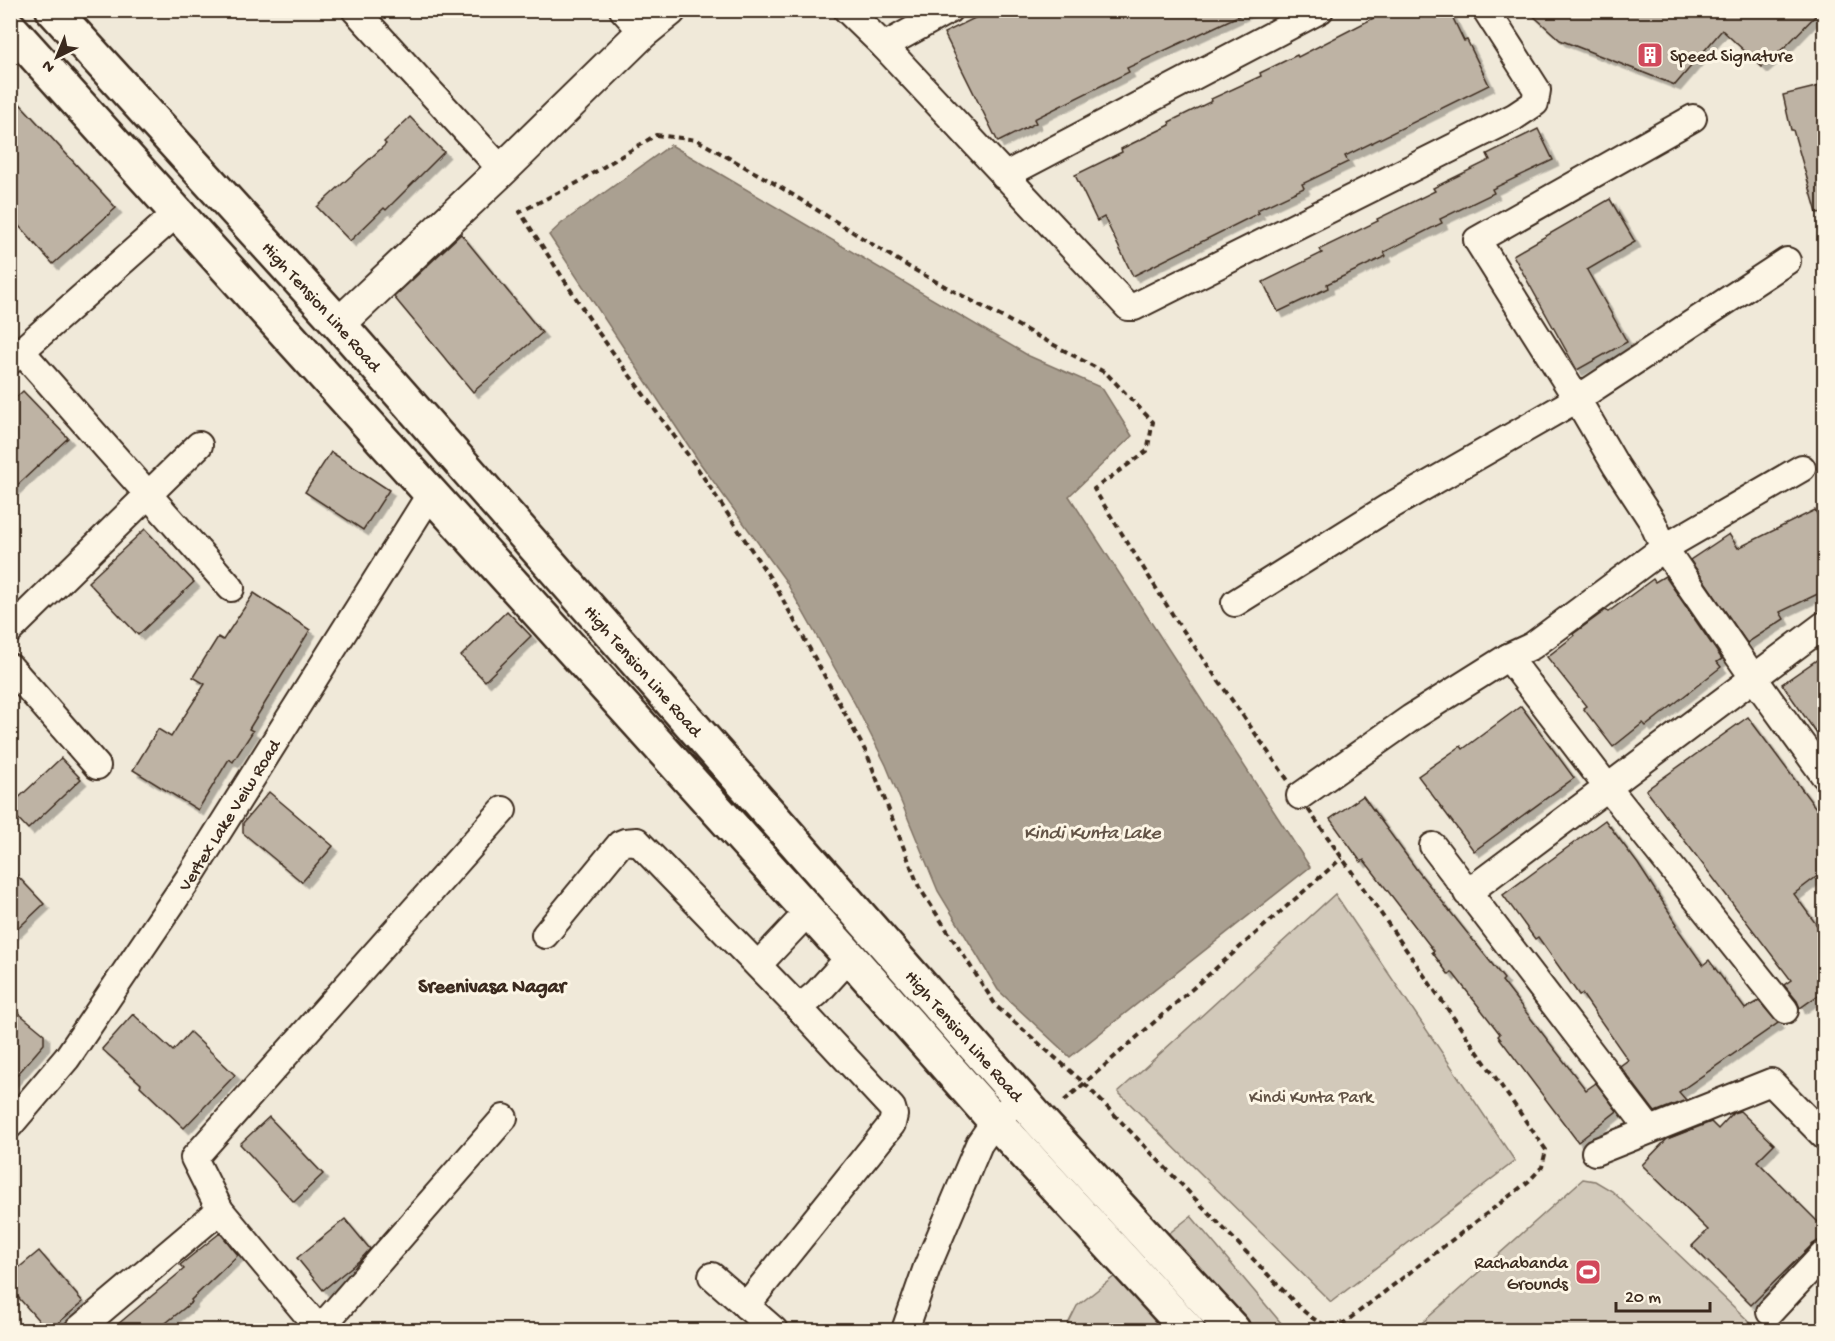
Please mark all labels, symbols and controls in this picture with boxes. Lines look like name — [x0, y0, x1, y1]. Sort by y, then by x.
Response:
north arrow — [27, 27, 87, 87]
building icon: Speed Signature — [1635, 40, 1665, 70]
place label: Speed Signature — [1670, 47, 1794, 68]
text: N — [38, 55, 59, 76]
street label: High Tension Line Road — [256, 238, 385, 378]
street label: High Tension Line Road — [578, 602, 706, 743]
street label: Vertex Lake Veiw Road — [175, 735, 287, 897]
water label: Kindi Kunta Lake — [1023, 823, 1161, 846]
street label: High Tension Line Road — [899, 967, 1027, 1108]
district label: Sreenivasa Nagar — [418, 977, 568, 1000]
park label: Kindi Kunta Park — [1249, 1088, 1375, 1109]
place label: Rachabanda Grounds — [1474, 1254, 1569, 1296]
sports icon: Rachabanda Grounds — [1573, 1257, 1603, 1287]
scale bar — [1616, 1275, 1710, 1313]
text: 20 m — [1625, 1288, 1661, 1309]

